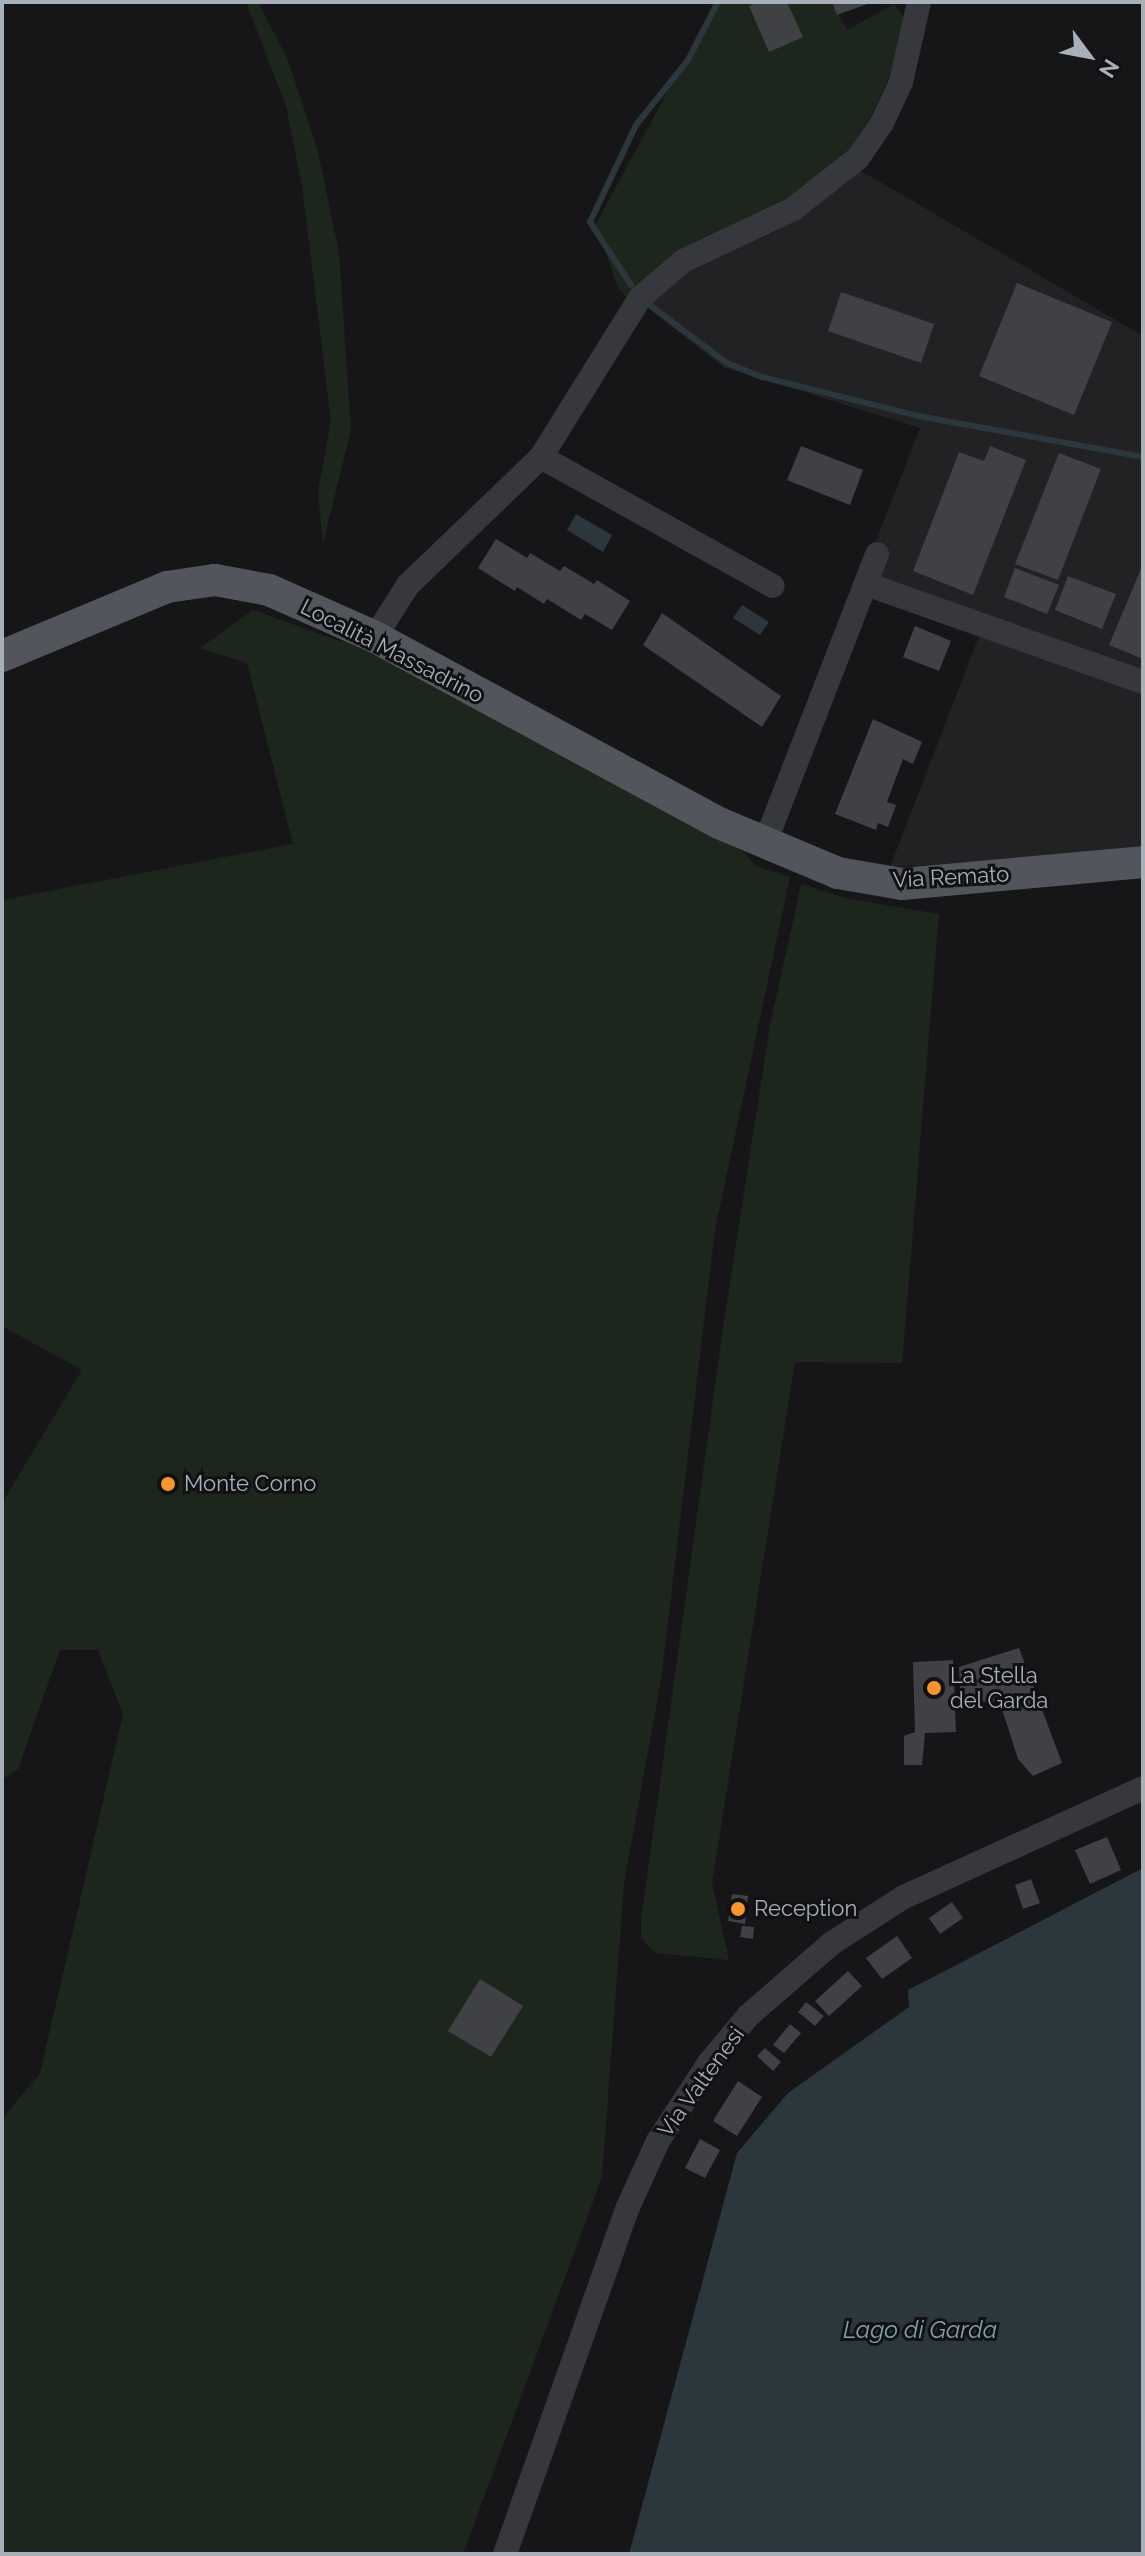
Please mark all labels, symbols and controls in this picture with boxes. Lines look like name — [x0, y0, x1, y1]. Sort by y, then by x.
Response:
north arrow — [1049, 16, 1129, 96]
text: N — [1094, 55, 1125, 83]
street label: Località Massadrino — [296, 593, 488, 709]
street label: Via Remato — [892, 861, 1010, 893]
place label: Monte Corno — [184, 1471, 316, 1497]
marker: Monte Corno — [159, 1475, 177, 1493]
place label: La Stella del Garda — [950, 1662, 1049, 1714]
marker: La Stella del Garda — [925, 1679, 943, 1697]
place label: Reception — [754, 1896, 857, 1922]
marker: Reception — [729, 1900, 747, 1918]
street label: Via Valtenesi — [652, 2022, 750, 2142]
water label: Lago di Garda — [843, 2316, 997, 2344]

